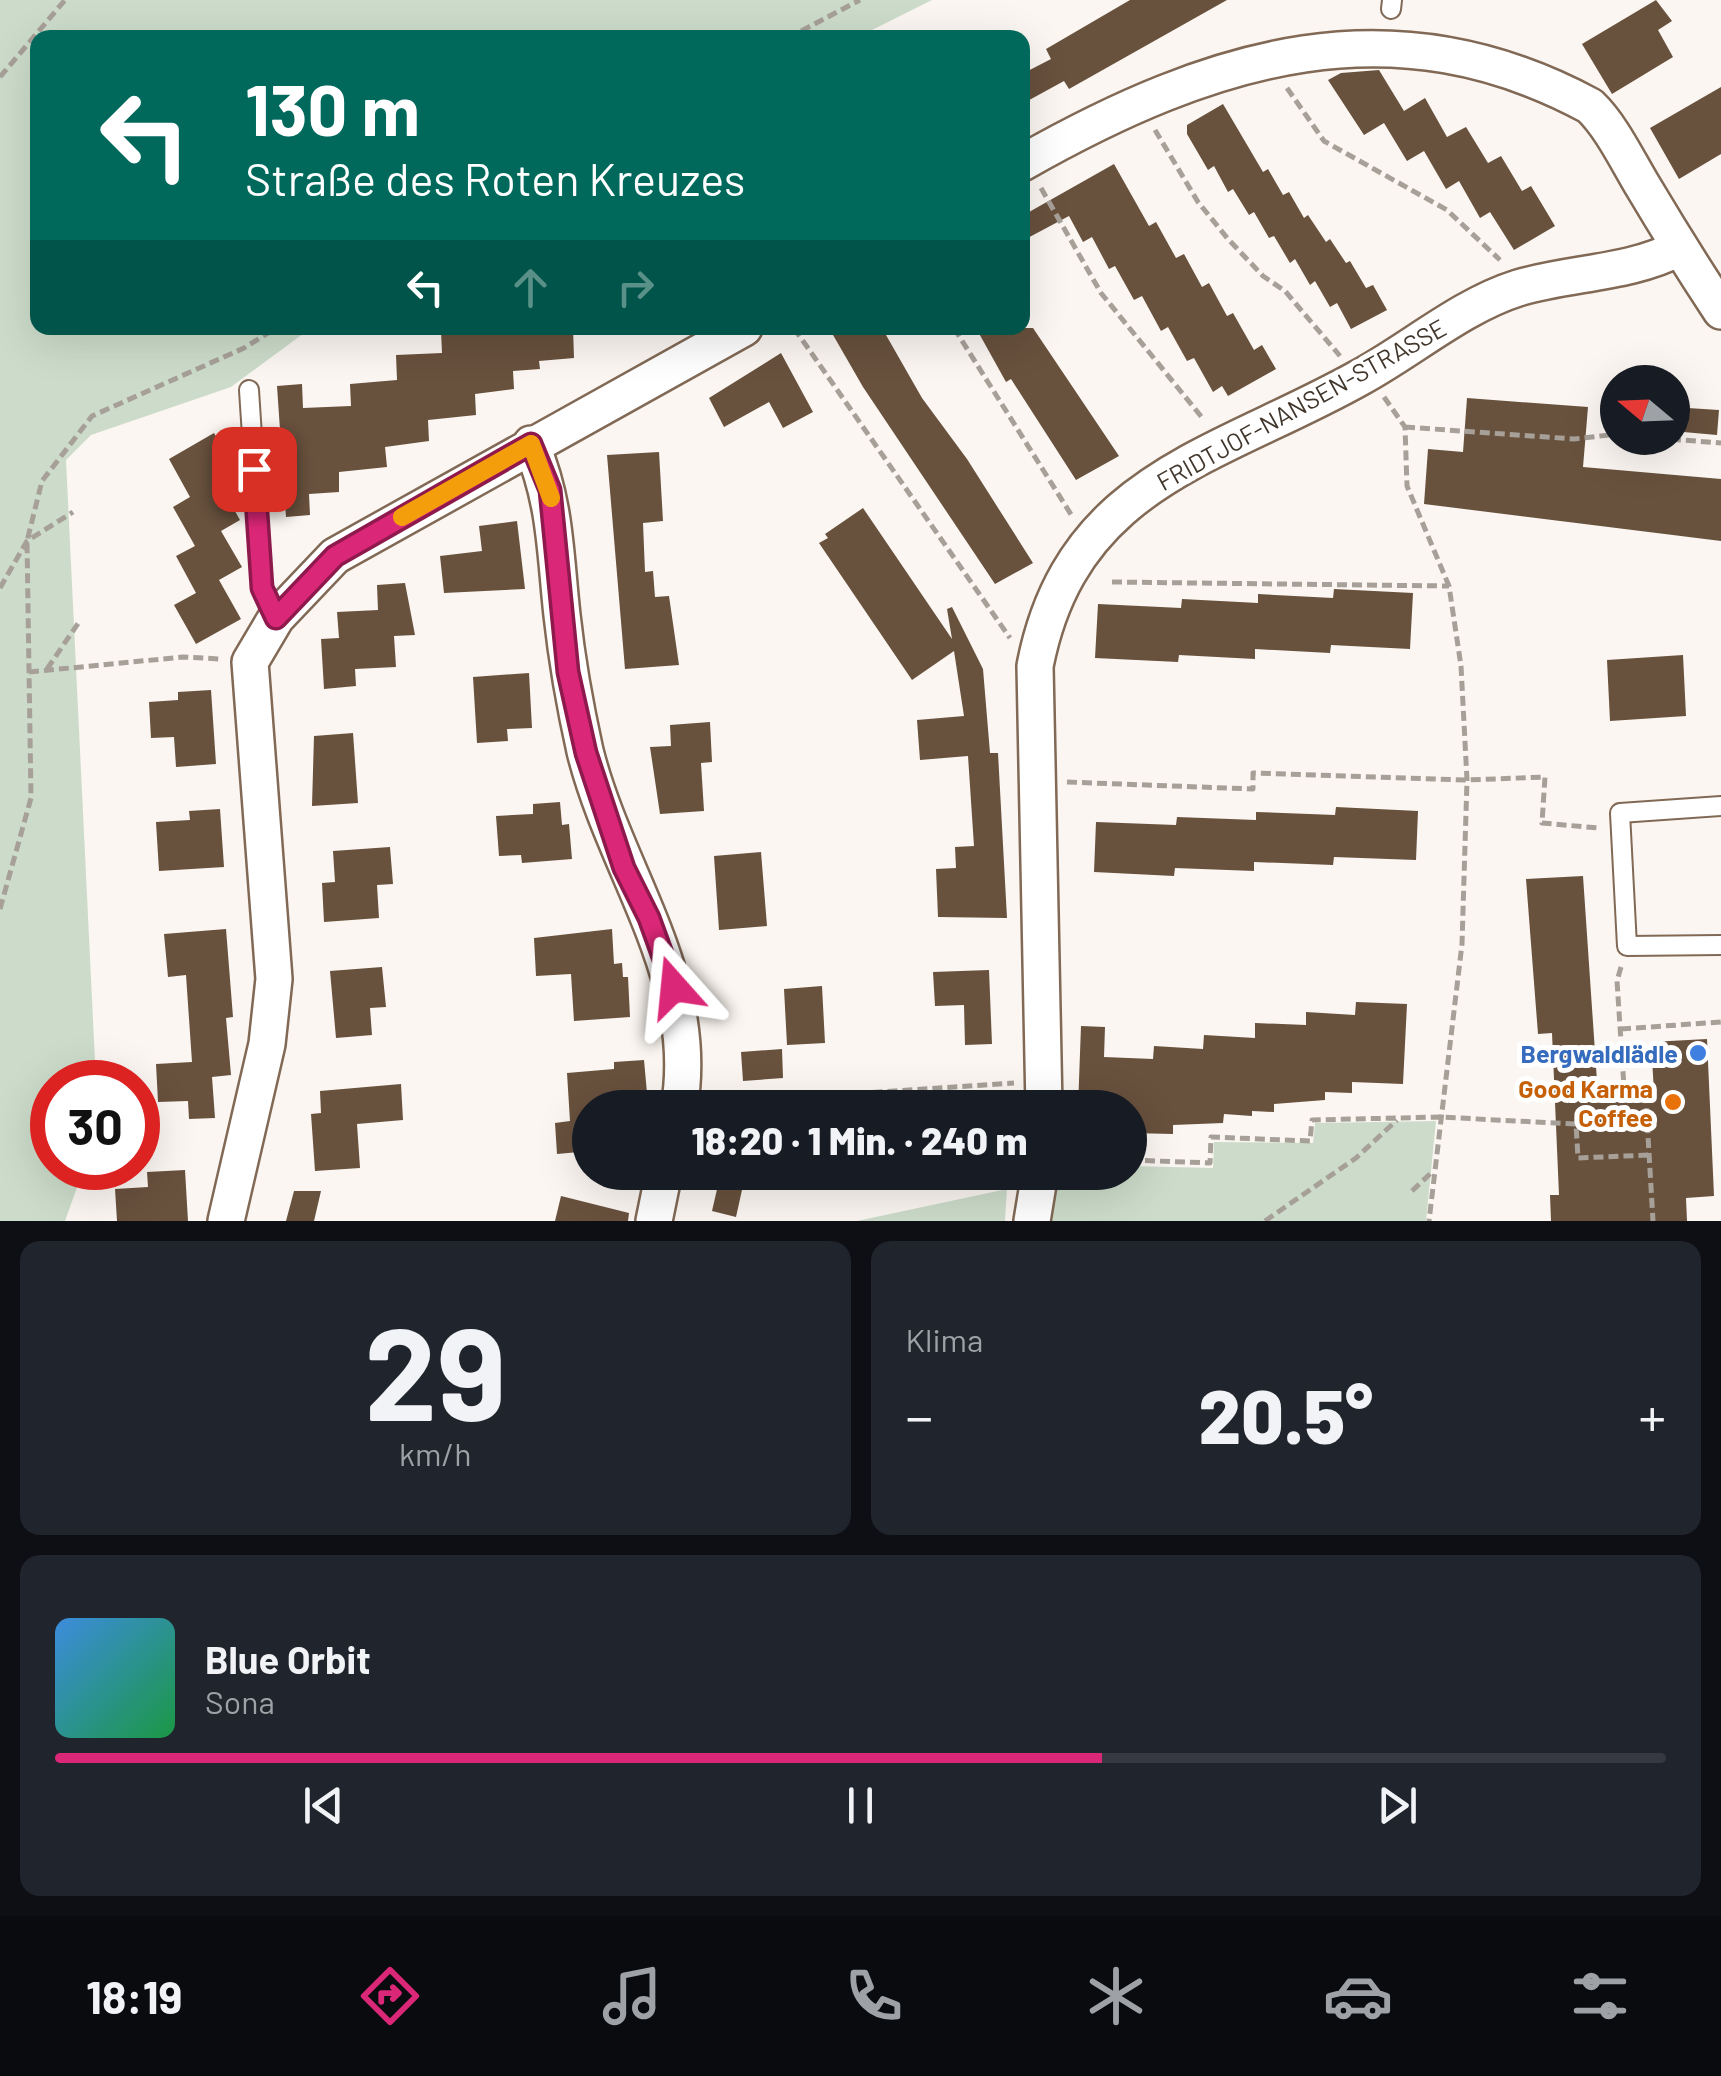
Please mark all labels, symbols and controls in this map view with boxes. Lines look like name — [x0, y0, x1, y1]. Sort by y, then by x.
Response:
text: 130 m — [245, 66, 420, 150]
icon: left — [80, 70, 210, 200]
text: Straße des Roten Kreuzes — [245, 151, 745, 205]
icon: left — [398, 260, 453, 315]
icon: ahead — [503, 260, 558, 315]
icon: right — [608, 260, 663, 315]
street label: FRIDTJOF-NANSEN-STRASSE — [1151, 312, 1451, 496]
north arrow — [1600, 365, 1690, 455]
map controls — [1600, 365, 1690, 455]
pin — [212, 427, 297, 512]
icon: arrive — [227, 442, 282, 497]
position arrow — [622, 935, 726, 1039]
place label: Bergwaldlädle — [1520, 1038, 1678, 1068]
marker: Bergwaldlädle — [1687, 1042, 1709, 1064]
speed limit sign: 30 — [30, 1060, 160, 1190]
place label: Good Karma Coffee — [1518, 1073, 1653, 1132]
marker: Good Karma Coffee — [1662, 1091, 1684, 1113]
text: 18:20 · 1 Min. · 240 m — [691, 1117, 1028, 1163]
text: 29 — [364, 1291, 506, 1447]
text: Klima — [906, 1320, 983, 1358]
text: 20.5° — [1198, 1369, 1373, 1459]
text: − — [906, 1382, 933, 1448]
text: + — [1638, 1382, 1666, 1448]
text: km/h — [399, 1434, 471, 1472]
text: Blue Orbit — [205, 1636, 371, 1682]
text: Sona — [205, 1682, 275, 1720]
icon: previous — [296, 1778, 351, 1833]
icon: pause — [833, 1778, 888, 1833]
icon: next — [1370, 1778, 1425, 1833]
icon: directions — [355, 1961, 425, 2031]
icon: music — [597, 1961, 667, 2031]
icon: phone — [839, 1961, 909, 2031]
icon: climate — [1081, 1961, 1151, 2031]
icon: car — [1323, 1961, 1393, 2031]
icon: filters — [1565, 1961, 1635, 2031]
text: 18:19 — [86, 1969, 183, 2023]

